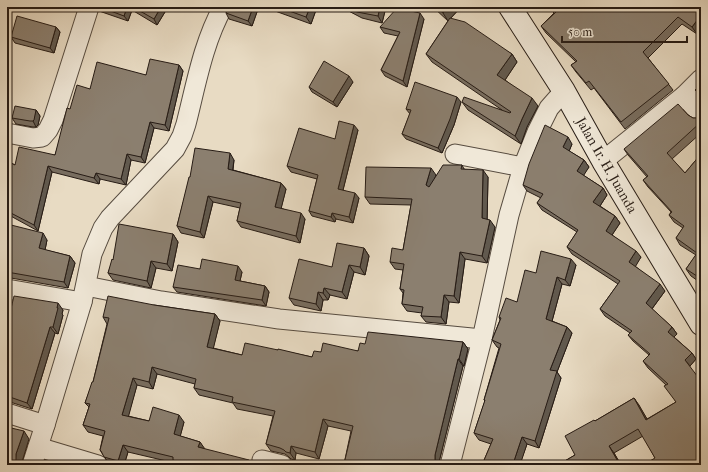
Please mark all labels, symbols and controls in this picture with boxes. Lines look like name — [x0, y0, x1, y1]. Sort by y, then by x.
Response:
scale bar — [562, 18, 687, 44]
text: 50 m — [568, 25, 592, 39]
street label: Jalan Ir. H. Juanda — [572, 113, 641, 217]

